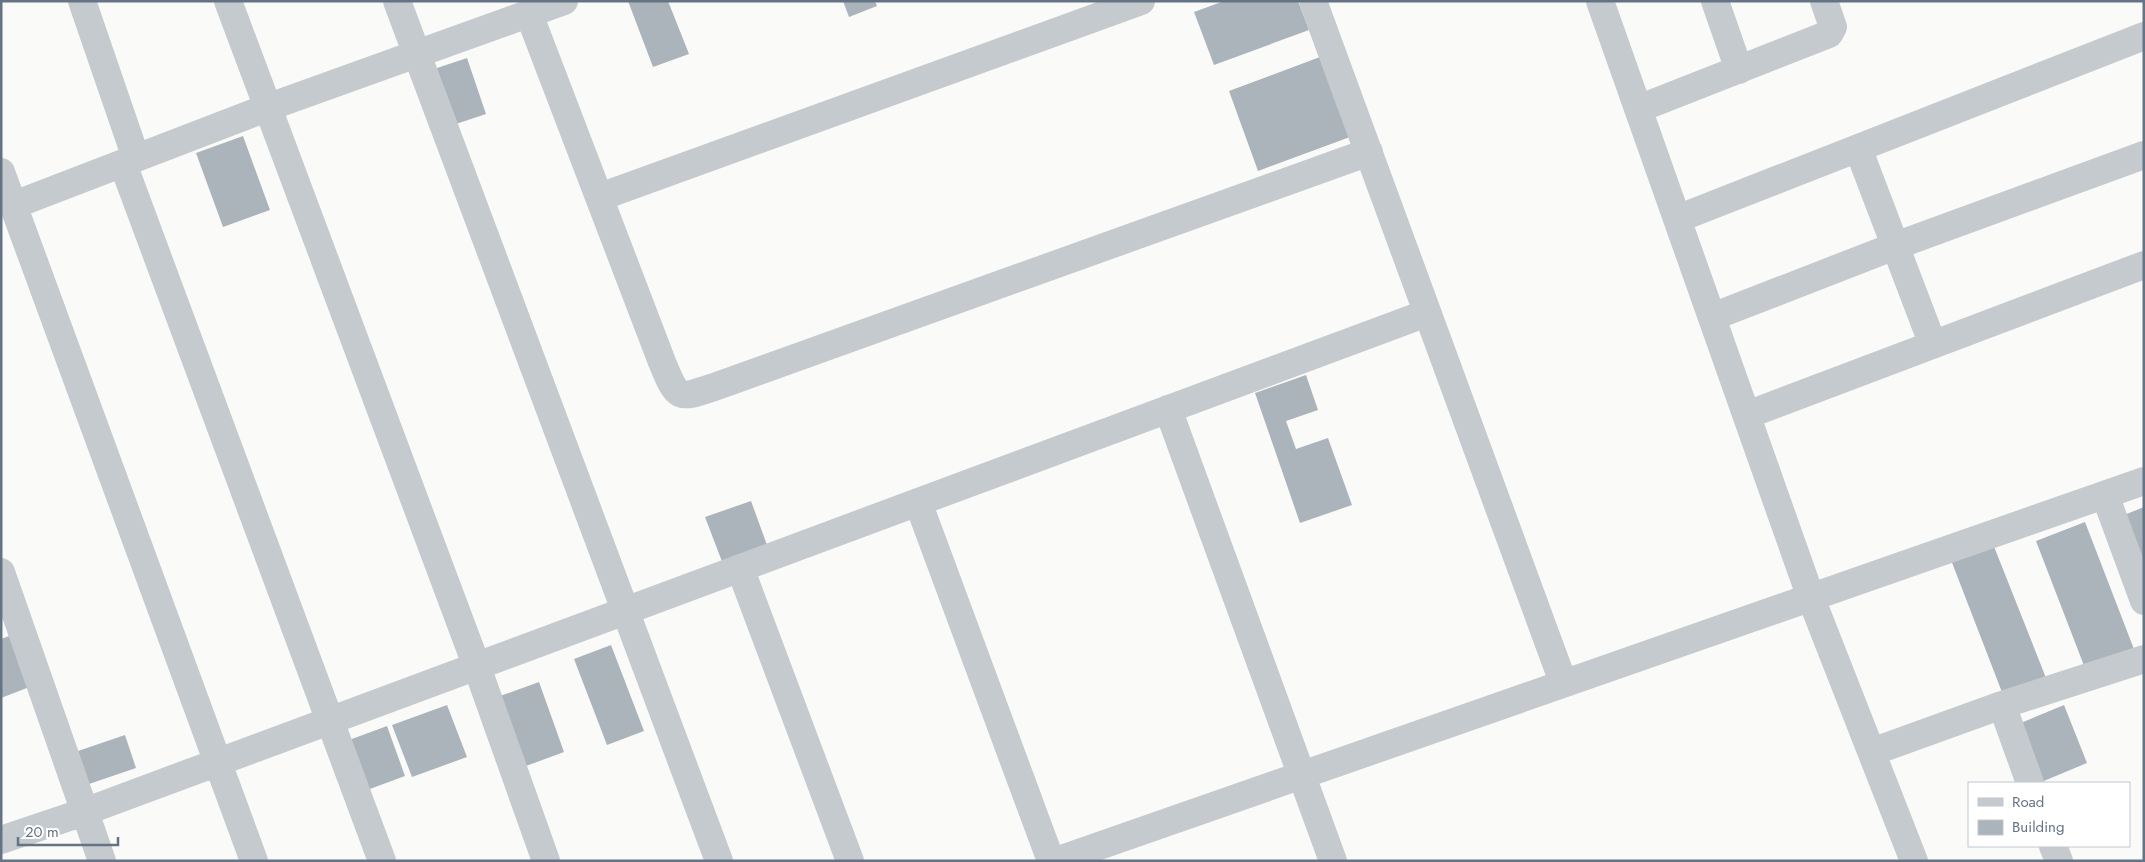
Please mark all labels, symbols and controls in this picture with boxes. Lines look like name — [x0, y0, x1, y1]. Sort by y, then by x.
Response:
legend — [1968, 782, 2130, 847]
text: Road — [2012, 791, 2044, 813]
scale bar — [18, 814, 118, 846]
text: Building — [2012, 816, 2064, 838]
text: 20 m — [25, 821, 59, 843]

